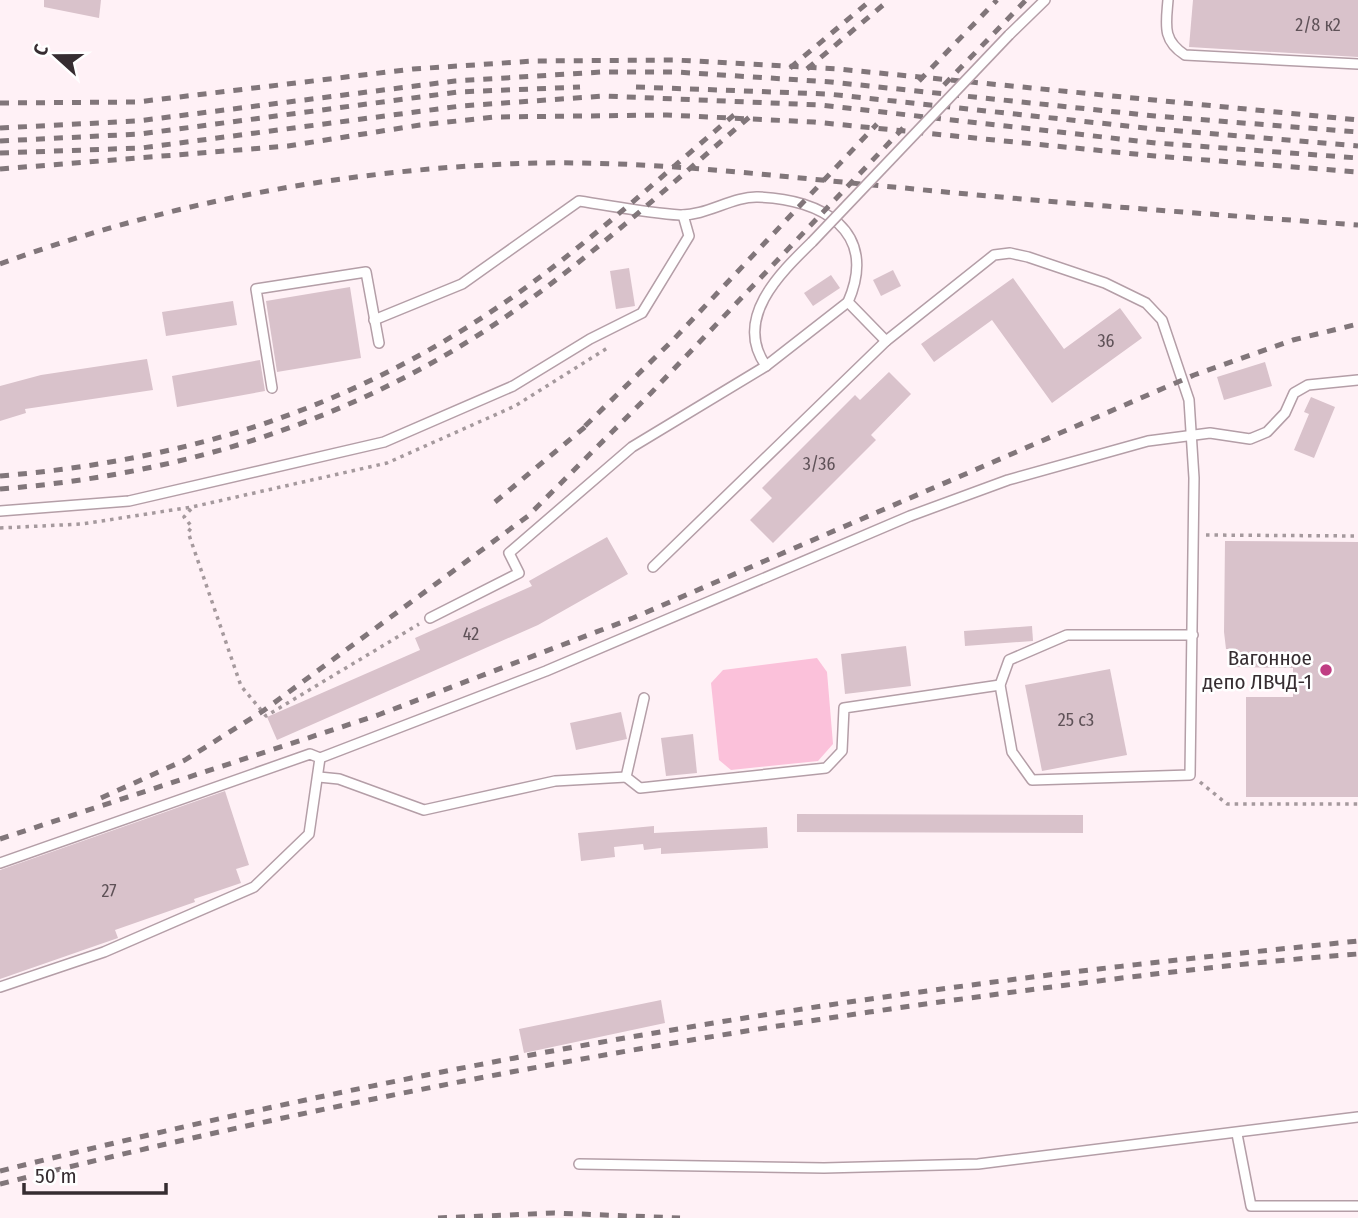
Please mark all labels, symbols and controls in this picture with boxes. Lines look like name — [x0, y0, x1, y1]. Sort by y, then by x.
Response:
house number: 2/8 к2 — [1295, 14, 1341, 36]
north arrow — [21, 21, 91, 91]
text: С — [28, 41, 53, 59]
house number: 36 — [1097, 330, 1115, 352]
house number: 3/36 — [803, 453, 835, 475]
house number: 42 — [463, 623, 479, 645]
place label: Вагонное депо ЛВЧД-1 — [1203, 645, 1312, 695]
marker: Вагонное депо ЛВЧД-1 — [1318, 662, 1334, 678]
house number: 25 с3 — [1058, 709, 1094, 731]
house number: 27 — [101, 880, 117, 902]
scale bar — [24, 1152, 166, 1196]
text: 50 m — [35, 1163, 77, 1189]

